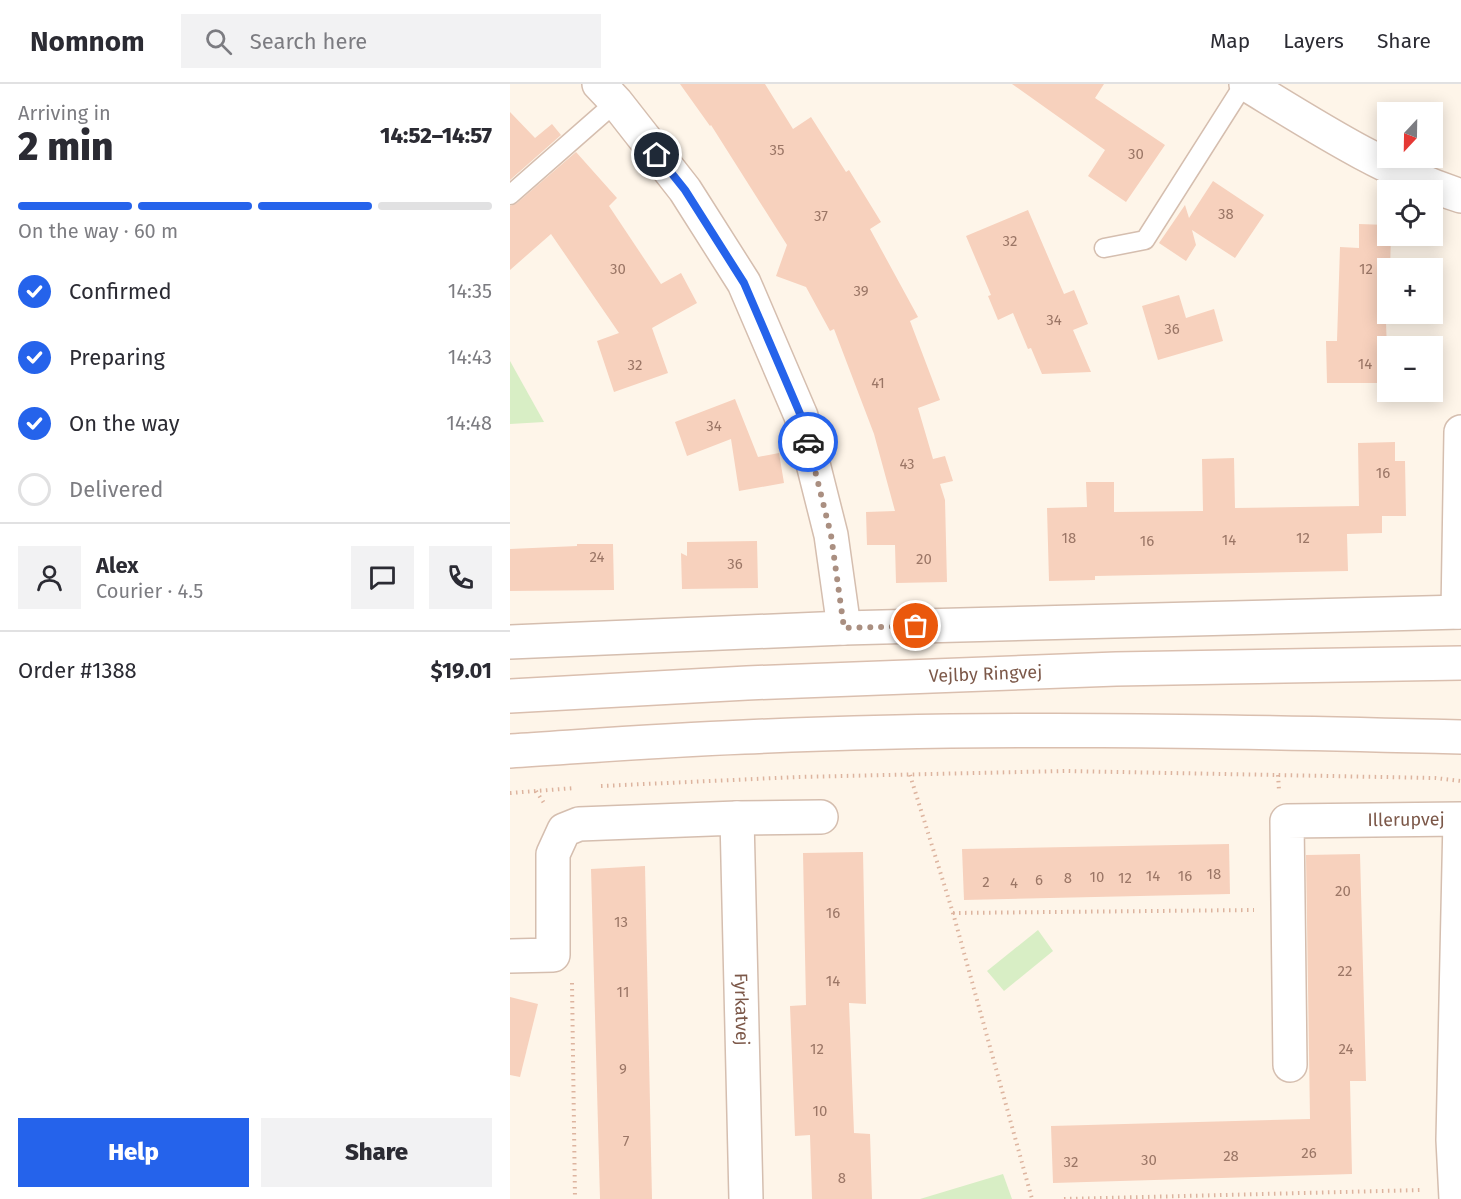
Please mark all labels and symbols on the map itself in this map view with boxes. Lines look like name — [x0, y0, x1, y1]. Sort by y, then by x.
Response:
north arrow — [1377, 102, 1443, 168]
pin — [631, 129, 682, 180]
house number: 35 — [769, 141, 785, 159]
house number: 30 — [1128, 145, 1144, 163]
house number: 38 — [1218, 205, 1234, 223]
house number: 37 — [814, 207, 828, 225]
house number: 32 — [1003, 232, 1017, 250]
house number: 30 — [610, 260, 626, 278]
house number: 12 — [1359, 260, 1373, 278]
house number: 39 — [853, 282, 869, 300]
house number: 34 — [1046, 311, 1062, 329]
house number: 36 — [1164, 320, 1180, 338]
house number: 14 — [1358, 355, 1372, 373]
house number: 32 — [628, 356, 642, 374]
house number: 41 — [871, 374, 885, 392]
courier — [778, 412, 838, 472]
house number: 34 — [706, 417, 722, 435]
house number: 43 — [899, 455, 915, 473]
house number: 16 — [1376, 464, 1390, 482]
house number: 18 — [1062, 529, 1076, 547]
house number: 12 — [1296, 529, 1310, 547]
house number: 14 — [1222, 531, 1236, 549]
house number: 16 — [1140, 532, 1154, 550]
house number: 24 — [589, 548, 605, 566]
house number: 20 — [916, 550, 932, 568]
house number: 36 — [727, 555, 743, 573]
pin — [890, 600, 941, 651]
street label: Vejlby Ringvej — [928, 661, 1043, 687]
street label: Illerupvej — [1367, 808, 1445, 831]
house number: 18 — [1207, 865, 1221, 883]
house number: 14 — [1146, 867, 1160, 885]
house number: 16 — [1178, 867, 1192, 885]
house number: 10 — [1090, 868, 1104, 886]
house number: 8 — [1064, 869, 1072, 887]
house number: 12 — [1118, 869, 1132, 887]
house number: 6 — [1035, 871, 1043, 889]
house number: 2 — [982, 873, 990, 891]
house number: 4 — [1010, 874, 1018, 892]
house number: 20 — [1335, 882, 1351, 900]
house number: 16 — [826, 904, 840, 922]
house number: 13 — [614, 913, 628, 931]
house number: 22 — [1338, 962, 1352, 980]
house number: 14 — [826, 972, 840, 990]
street label: Fyrkatvej — [730, 973, 753, 1046]
house number: 11 — [617, 983, 629, 1001]
house number: 12 — [810, 1040, 824, 1058]
house number: 24 — [1338, 1040, 1354, 1058]
house number: 9 — [619, 1060, 627, 1078]
house number: 10 — [813, 1102, 827, 1120]
house number: 7 — [623, 1132, 630, 1150]
house number: 26 — [1301, 1144, 1317, 1162]
house number: 28 — [1223, 1147, 1239, 1165]
house number: 30 — [1141, 1151, 1157, 1169]
house number: 32 — [1064, 1153, 1078, 1171]
house number: 8 — [838, 1169, 846, 1187]

